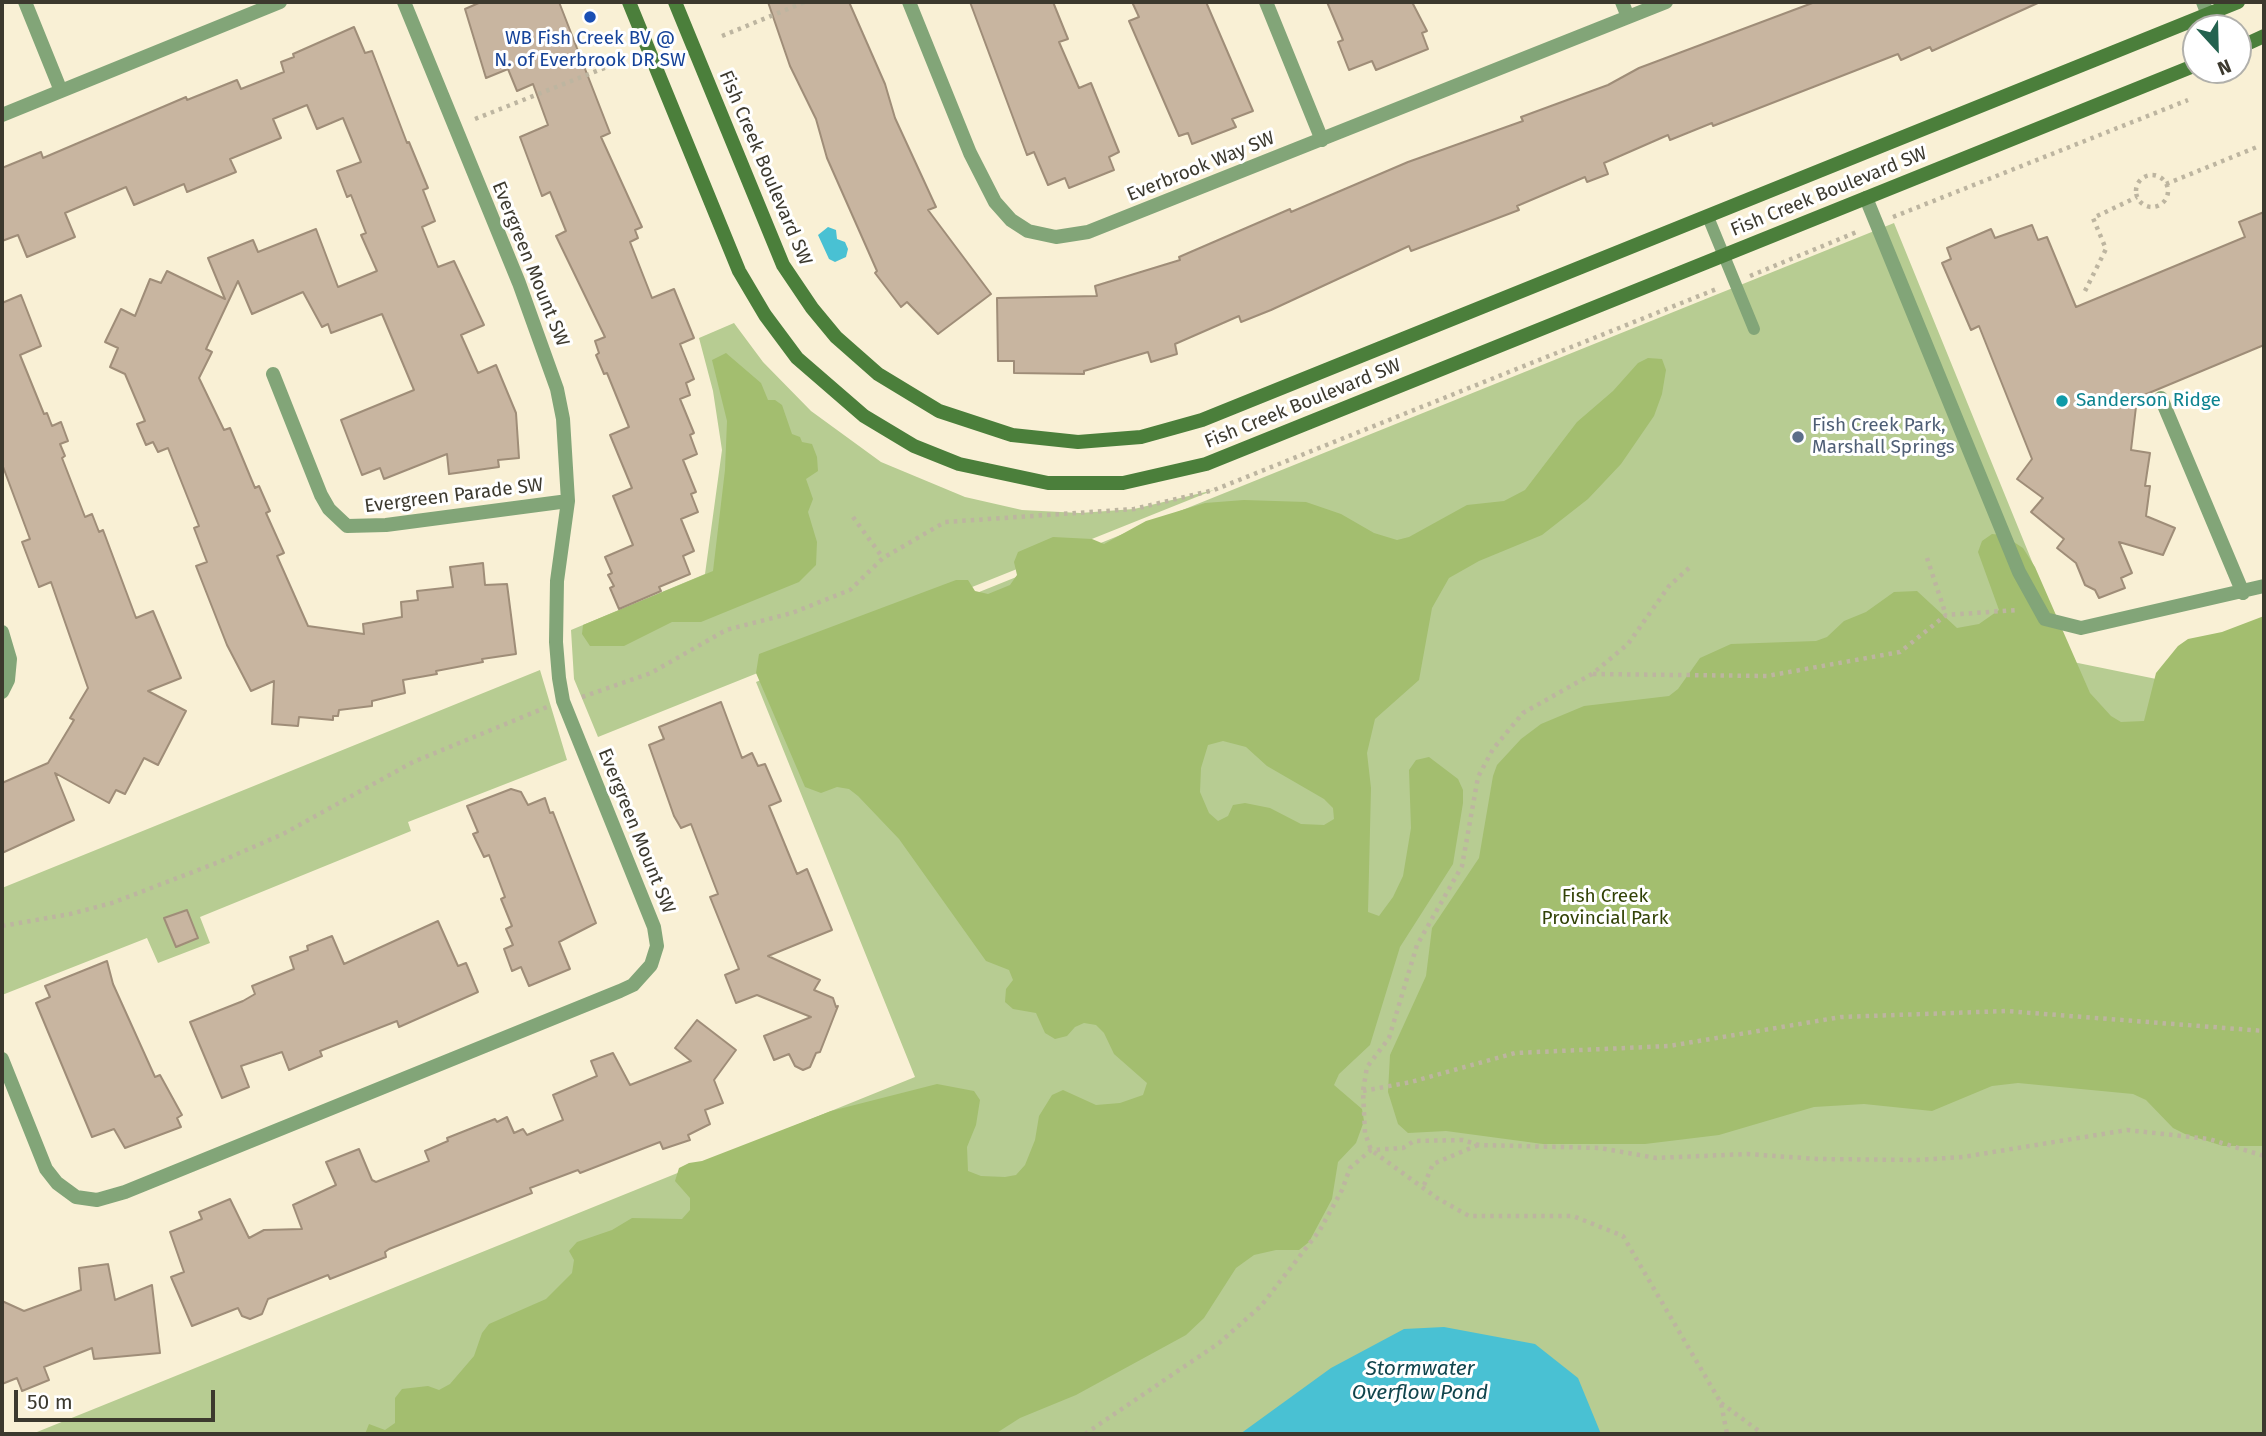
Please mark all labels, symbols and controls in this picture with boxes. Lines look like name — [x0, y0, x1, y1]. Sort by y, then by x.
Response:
marker: WB Fish Creek BV @ N. of Everbrook DR SW — [582, 9, 598, 25]
north arrow — [2182, 14, 2252, 84]
place label: WB Fish Creek BV @ N. of Everbrook DR SW — [494, 28, 686, 72]
text: N — [2214, 54, 2234, 80]
street label: Fish Creek Boulevard SW — [714, 67, 816, 269]
street label: Everbrook Way SW — [1124, 127, 1278, 207]
street label: Fish Creek Boulevard SW — [1728, 142, 1930, 242]
street label: Evergreen Mount SW — [487, 178, 573, 350]
street label: Fish Creek Boulevard SW — [1202, 354, 1404, 454]
place label: Sanderson Ridge — [2076, 390, 2221, 412]
marker: Sanderson Ridge — [2054, 393, 2070, 409]
place label: Fish Creek Park, Marshall Springs — [1812, 415, 1955, 459]
marker: Fish Creek Park, Marshall Springs — [1790, 429, 1806, 445]
street label: Evergreen Parade SW — [363, 474, 545, 518]
street label: Evergreen Mount SW — [593, 745, 679, 917]
park label: Fish Creek Provincial Park — [1542, 886, 1668, 930]
water label: Stormwater Overflow Pond — [1352, 1356, 1488, 1406]
scale bar — [18, 1376, 219, 1420]
text: 50 m — [27, 1389, 73, 1415]

